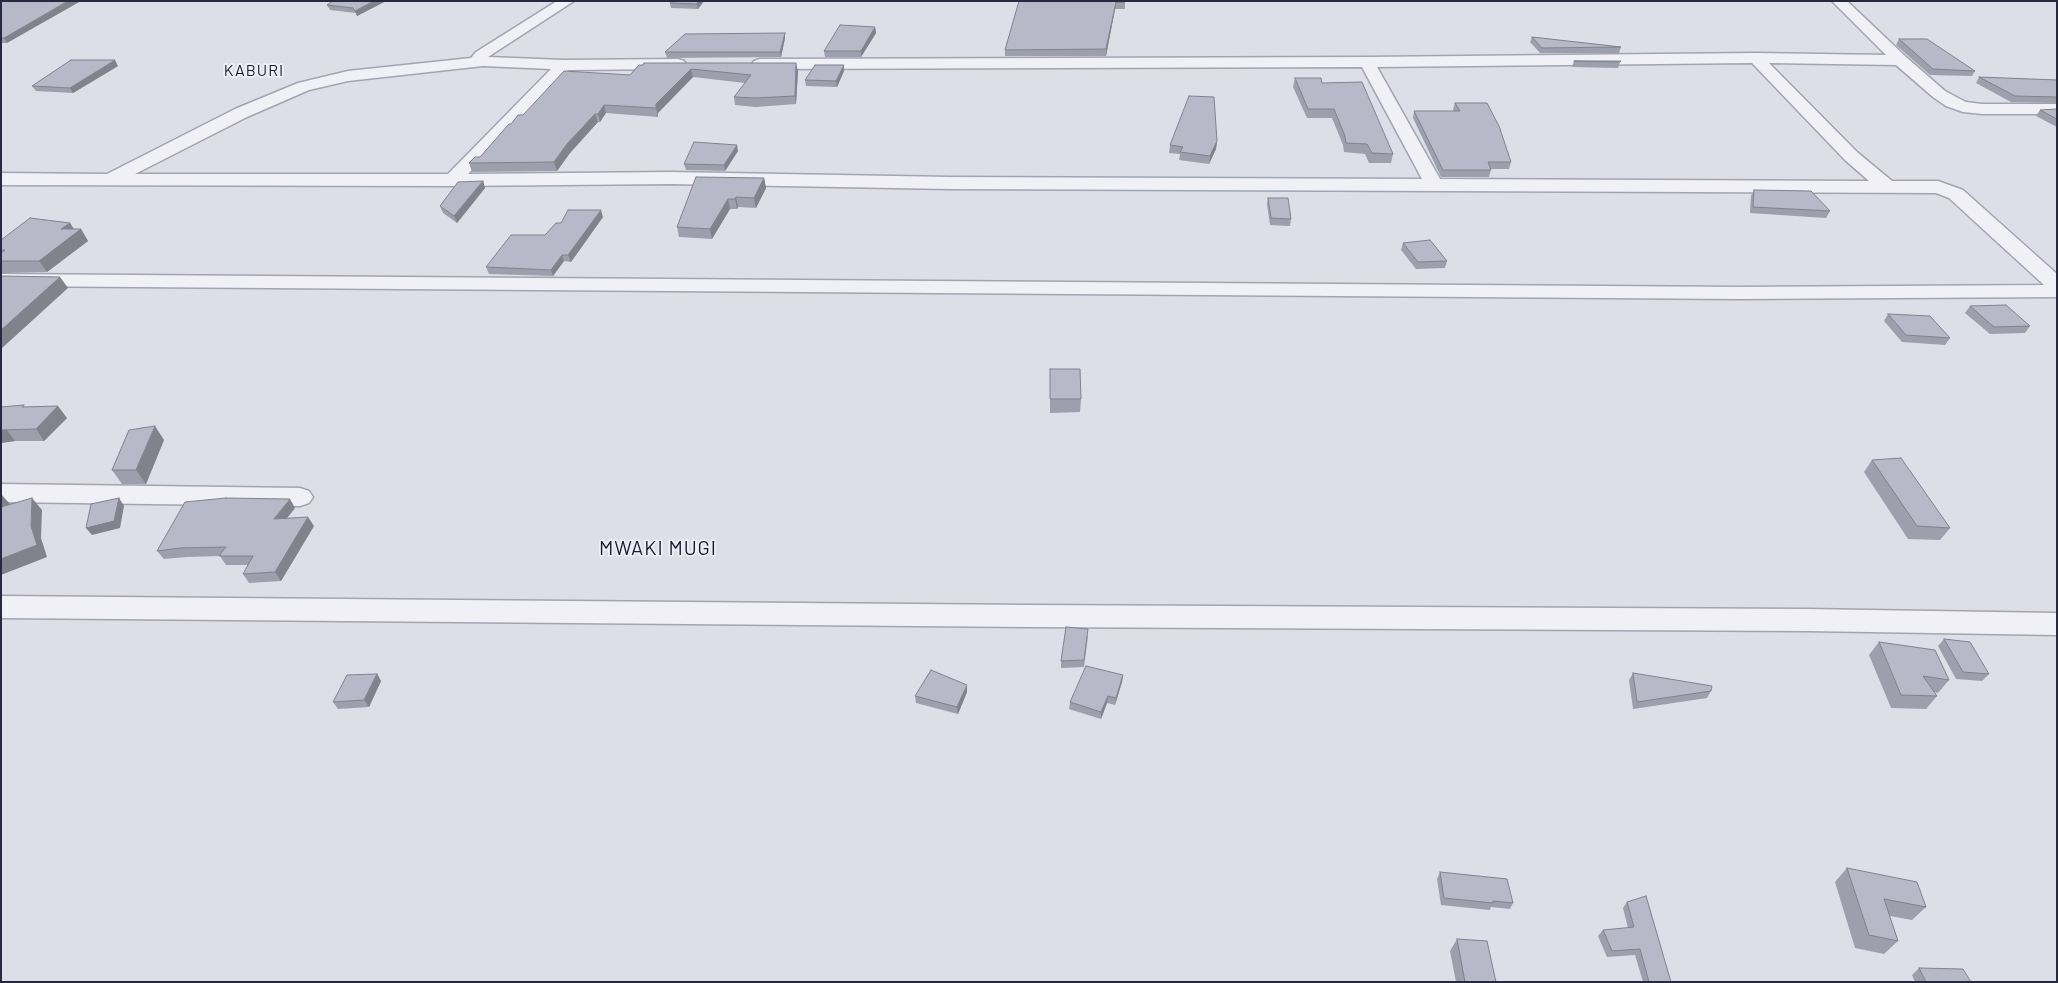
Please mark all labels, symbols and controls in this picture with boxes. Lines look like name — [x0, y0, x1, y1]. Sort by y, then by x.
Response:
district label: KABURI — [223, 61, 285, 81]
district label: MWAKI MUGI — [598, 536, 718, 560]

